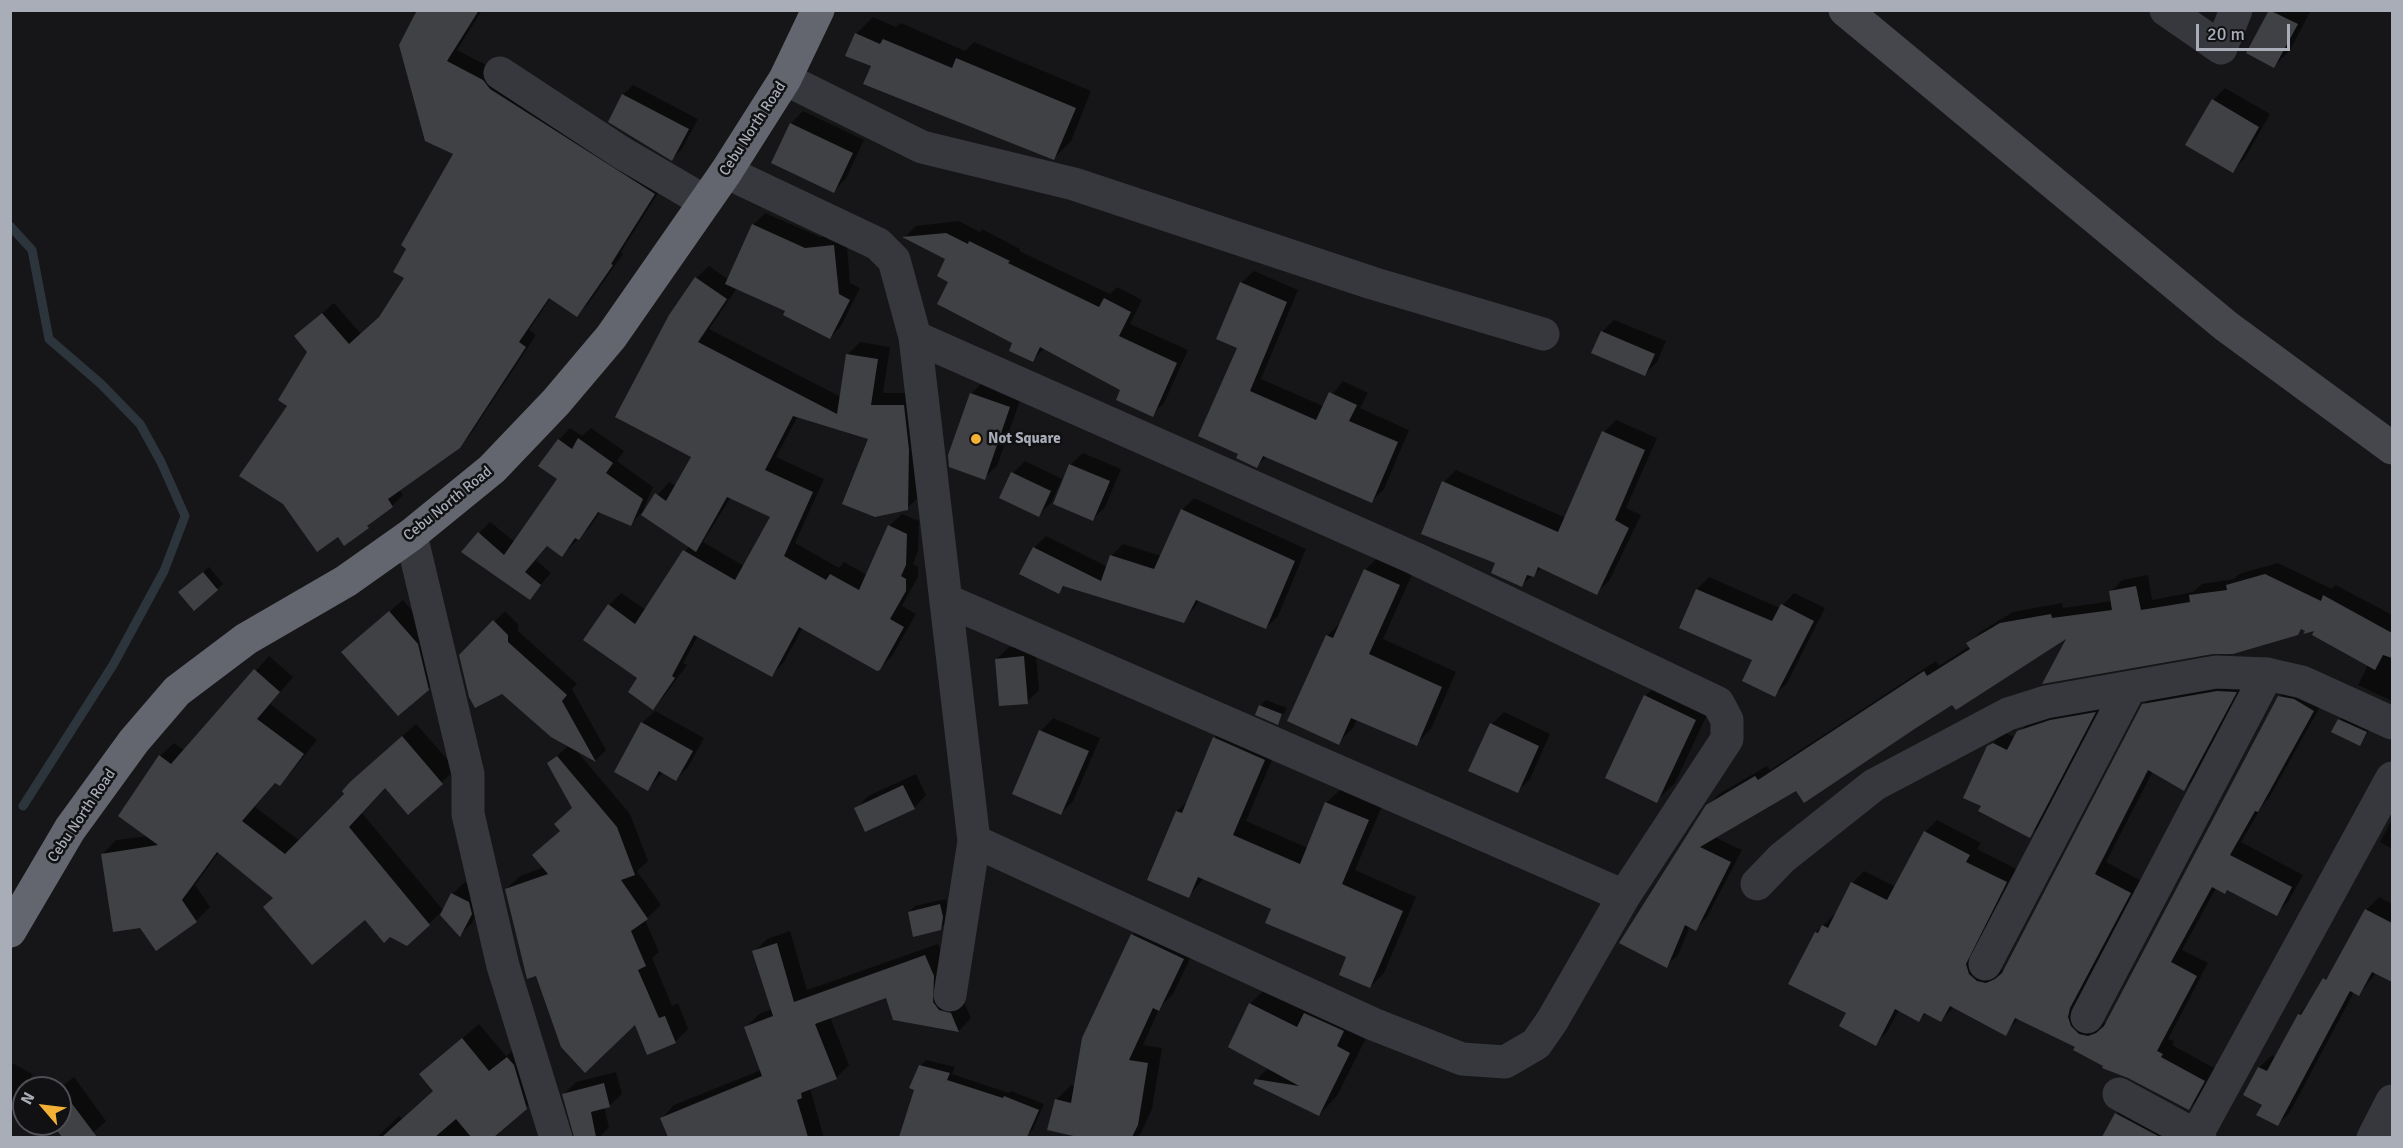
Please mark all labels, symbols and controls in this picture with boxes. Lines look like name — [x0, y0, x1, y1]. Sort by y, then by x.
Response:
scale bar — [2199, 12, 2294, 50]
text: 20 m — [2207, 23, 2245, 45]
street label: Cebu North Road — [716, 79, 790, 179]
place label: Not Square — [988, 430, 1061, 448]
marker: Not Square — [969, 432, 983, 446]
street label: Cebu North Road — [400, 463, 496, 545]
street label: Cebu North Road — [44, 766, 120, 866]
north arrow — [12, 1076, 72, 1136]
text: N — [16, 1089, 39, 1108]

